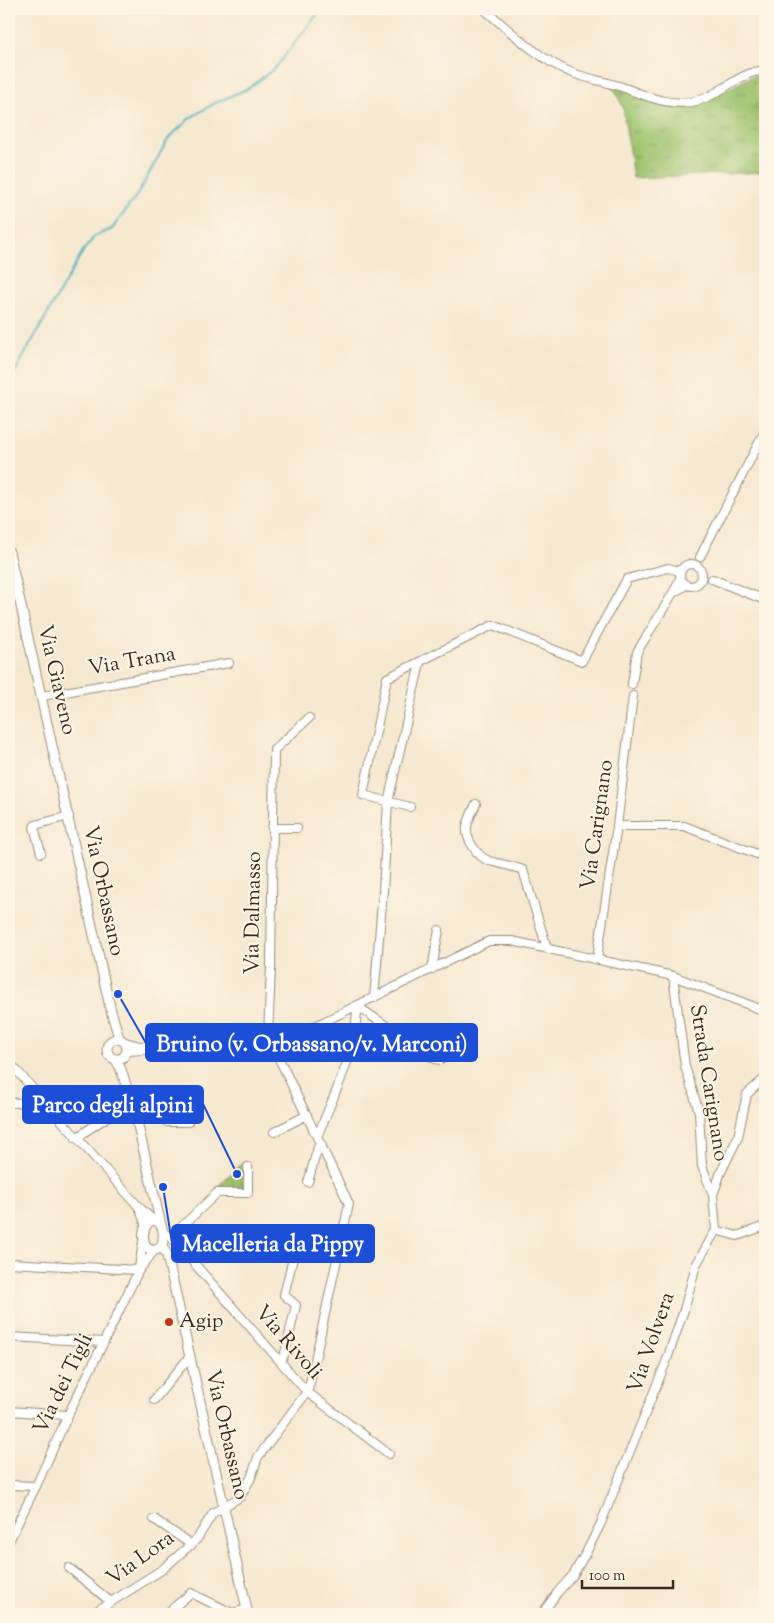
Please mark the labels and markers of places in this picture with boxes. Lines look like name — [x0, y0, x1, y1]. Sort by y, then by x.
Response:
callout: Bruino (v. Orbassano/v. Marconi) — [146, 1024, 477, 1061]
callout: Parco degli alpini — [23, 1086, 203, 1123]
callout: Macelleria da Pippy — [172, 1225, 374, 1262]
place label: Agip — [179, 1307, 223, 1337]
marker: Agip — [163, 1316, 175, 1328]

